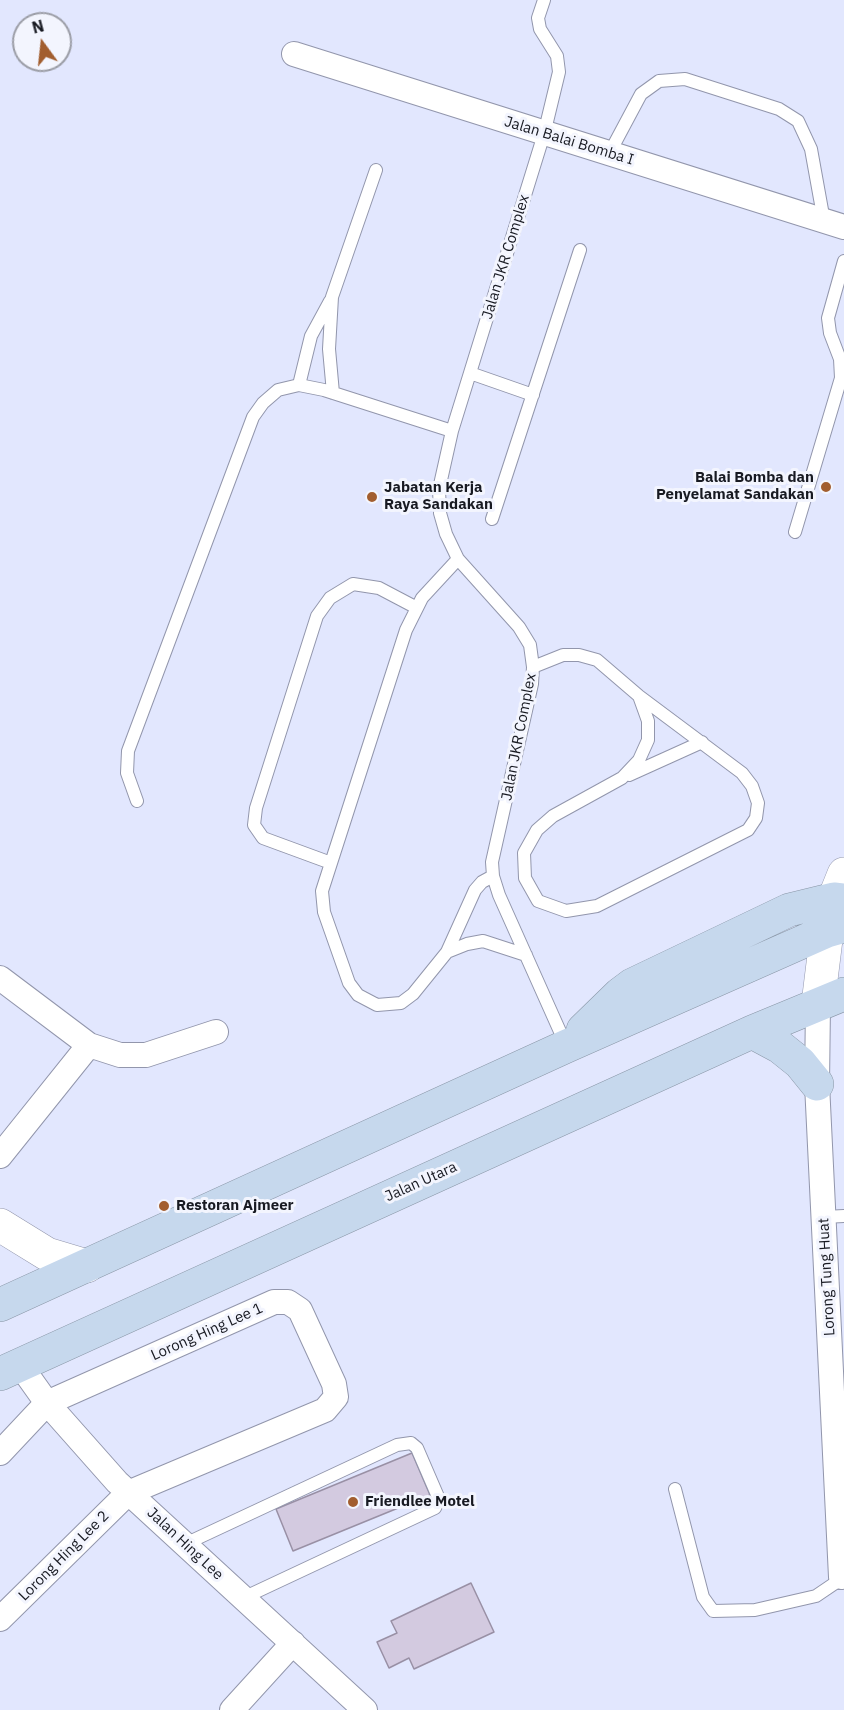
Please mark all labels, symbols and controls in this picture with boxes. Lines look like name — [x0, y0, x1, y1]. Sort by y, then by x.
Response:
north arrow — [12, 12, 72, 72]
text: N — [30, 15, 46, 38]
street label: Jalan Balai Bomba I — [502, 113, 636, 169]
street label: Jalan JKR Complex — [478, 193, 534, 321]
place label: Balai Bomba dan Penyelamat Sandakan — [656, 469, 814, 504]
place label: Jabatan Kerja Raya Sandakan — [384, 479, 493, 514]
marker: Balai Bomba dan Penyelamat Sandakan — [819, 480, 833, 494]
marker: Jabatan Kerja Raya Sandakan — [365, 490, 379, 504]
street label: Jalan JKR Complex — [498, 672, 540, 802]
street label: Jalan Utara — [382, 1158, 460, 1206]
place label: Restoran Ajmeer — [176, 1197, 294, 1215]
marker: Restoran Ajmeer — [157, 1199, 171, 1213]
street label: Lorong Tung Huat — [815, 1217, 839, 1337]
street label: Lorong Hing Lee 1 — [148, 1299, 266, 1365]
place label: Friendlee Motel — [365, 1493, 474, 1511]
marker: Friendlee Motel — [346, 1495, 360, 1509]
street label: Jalan Hing Lee — [143, 1504, 227, 1584]
street label: Lorong Hing Lee 2 — [15, 1507, 113, 1605]

